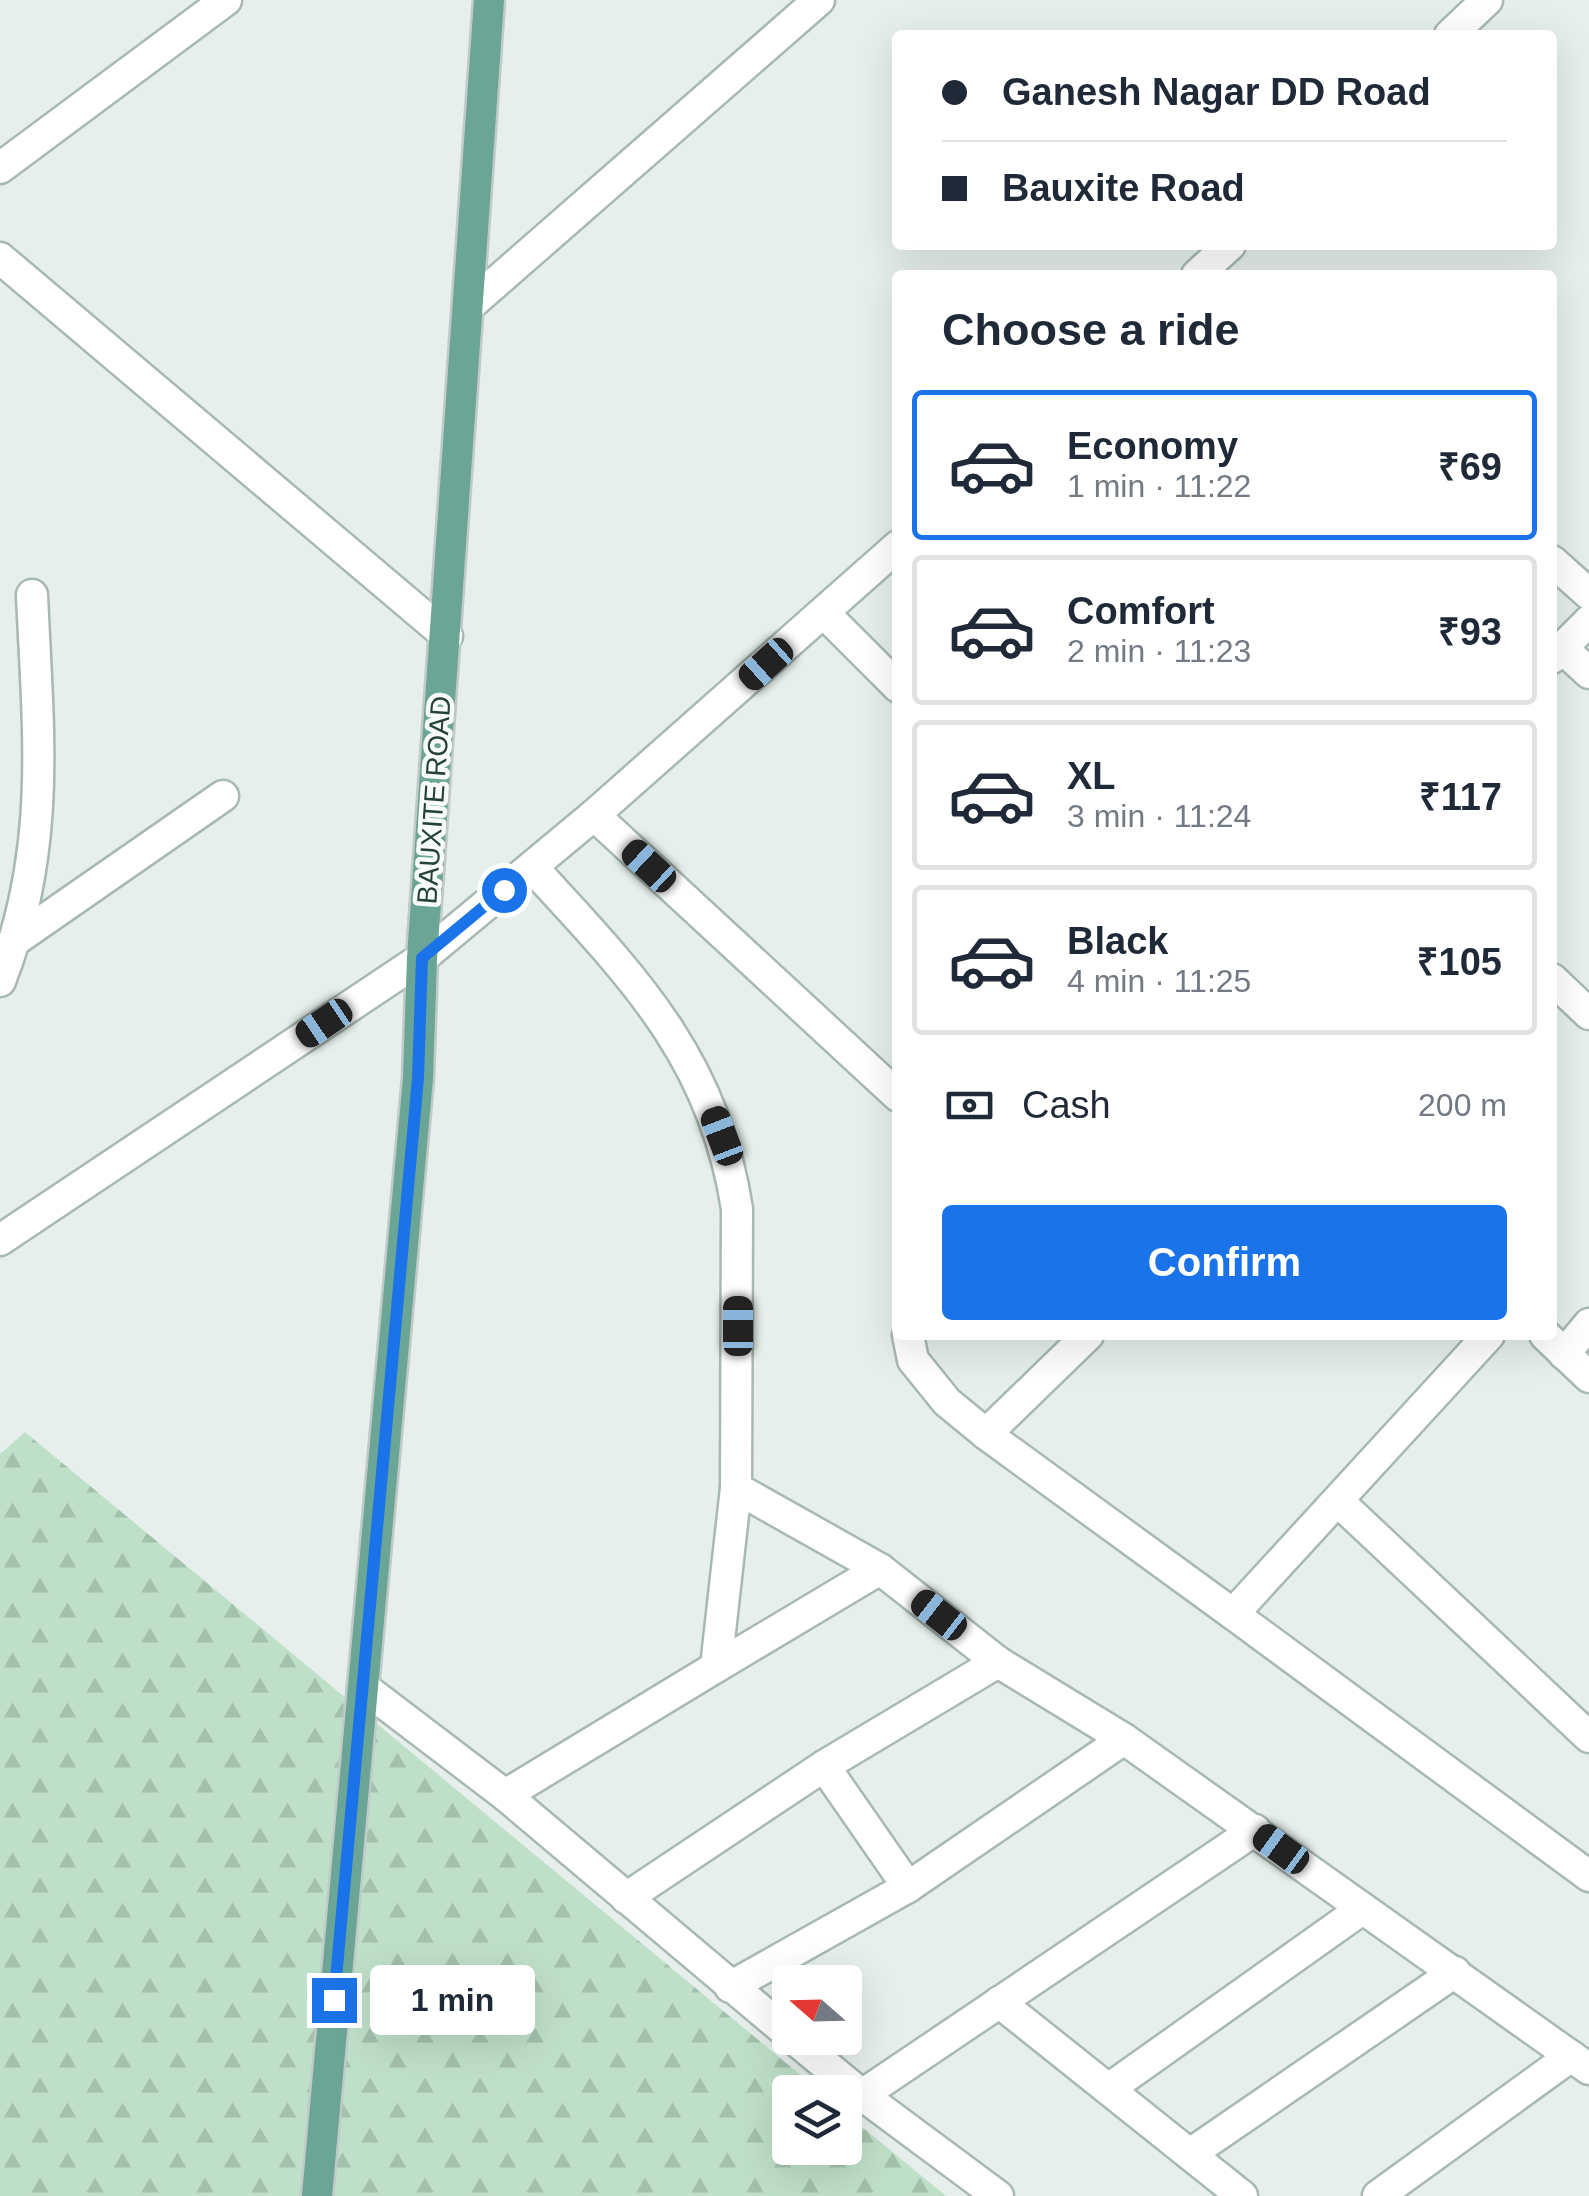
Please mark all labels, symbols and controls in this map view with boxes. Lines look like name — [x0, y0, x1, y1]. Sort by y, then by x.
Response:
text: Ganesh Nagar DD Road — [1002, 71, 1431, 113]
text: Bauxite Road — [1002, 167, 1245, 209]
text: Choose a ride — [942, 304, 1240, 355]
icon: car — [947, 420, 1037, 510]
text: Economy — [1067, 425, 1238, 467]
text: ₹69 — [1438, 446, 1502, 488]
text: 1 min · 11:22 — [1067, 468, 1251, 504]
icon: car — [947, 585, 1037, 675]
text: Comfort — [1067, 590, 1215, 632]
text: ₹93 — [1438, 611, 1502, 653]
car — [734, 633, 798, 695]
text: 2 min · 11:23 — [1067, 633, 1251, 669]
street label: BAUXITE ROAD — [411, 695, 457, 905]
icon: car — [947, 750, 1037, 840]
text: XL — [1067, 755, 1116, 797]
text: ₹117 — [1419, 776, 1502, 818]
text: 3 min · 11:24 — [1067, 798, 1251, 834]
car — [617, 835, 681, 897]
route start — [482, 868, 527, 913]
icon: car — [947, 915, 1037, 1005]
text: Black — [1067, 920, 1168, 962]
text: ₹105 — [1417, 941, 1502, 983]
text: 4 min · 11:25 — [1067, 963, 1251, 999]
car — [291, 994, 357, 1052]
icon: cash — [942, 1078, 997, 1133]
text: Cash — [1022, 1084, 1111, 1126]
text: 200 m — [1418, 1087, 1507, 1123]
car — [697, 1103, 747, 1169]
button: Confirm — [942, 1205, 1507, 1320]
car — [723, 1296, 753, 1356]
car — [906, 1585, 972, 1645]
car — [1248, 1819, 1314, 1879]
callout: 1 min — [369, 1965, 534, 2035]
north arrow — [772, 1965, 862, 2055]
map controls — [772, 1965, 862, 2165]
route end — [312, 1978, 357, 2023]
text: 1 min — [411, 1982, 494, 2018]
button: layers — [772, 2075, 862, 2165]

